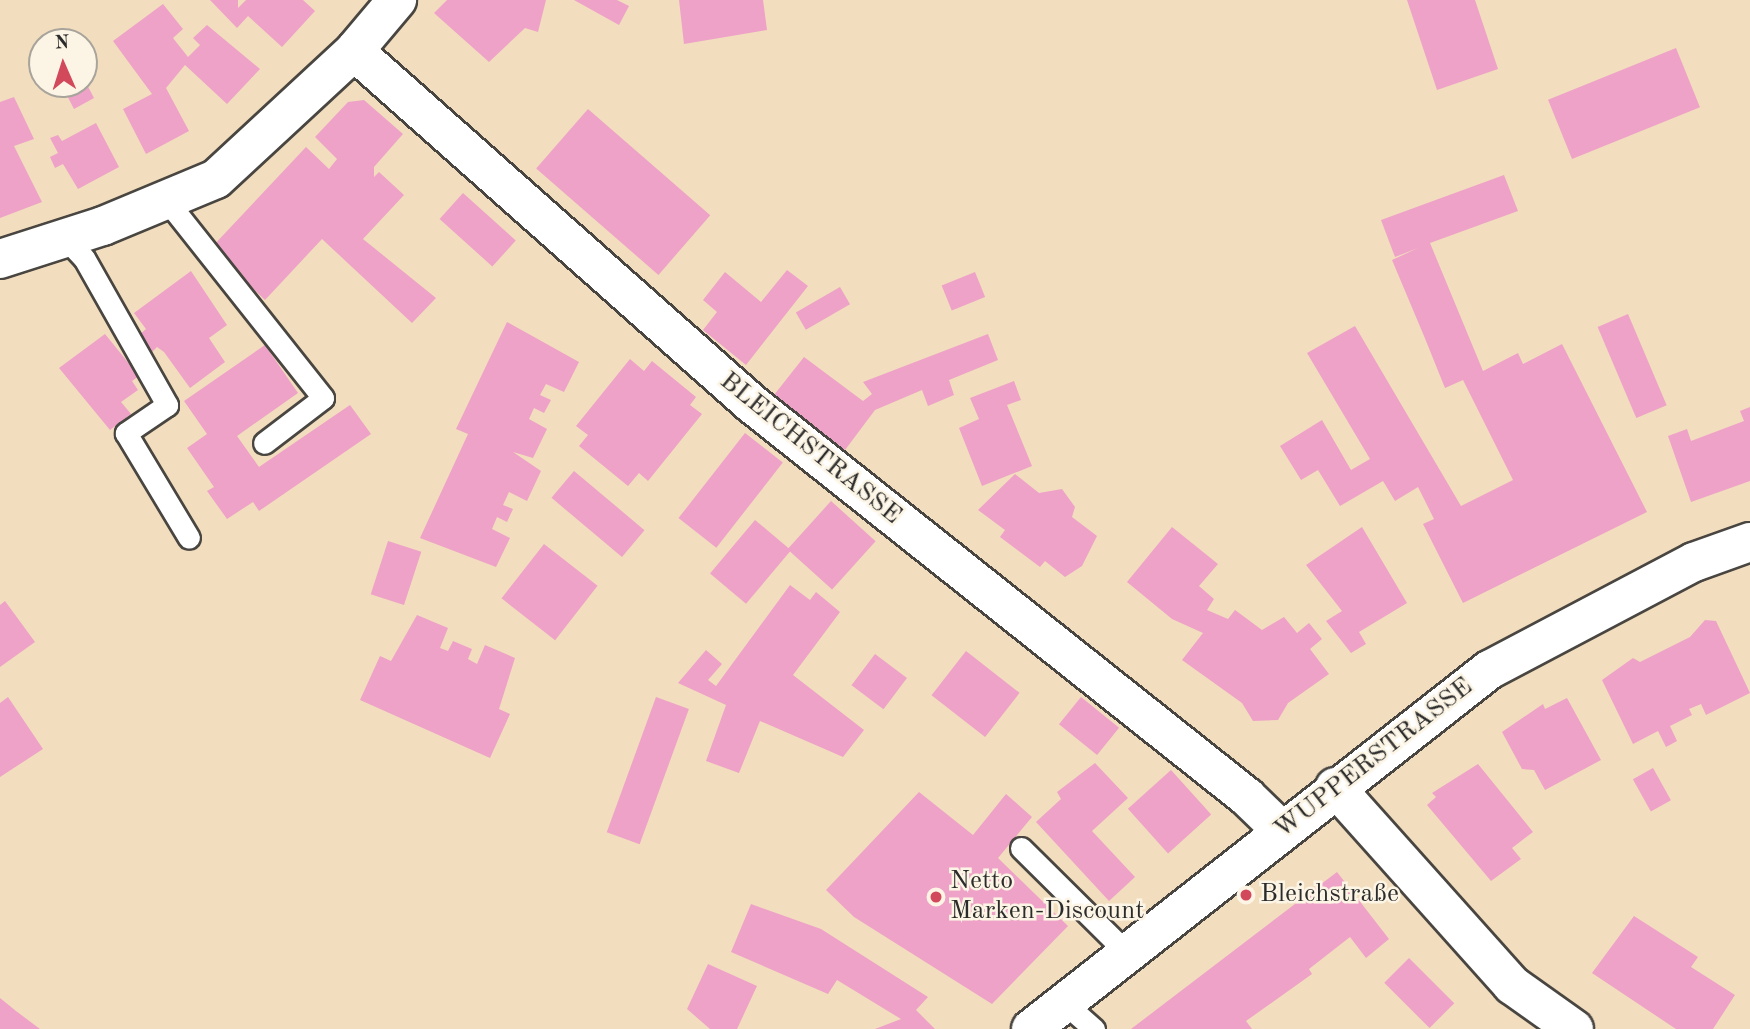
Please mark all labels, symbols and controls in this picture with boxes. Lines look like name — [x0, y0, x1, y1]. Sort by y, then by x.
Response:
north arrow — [28, 28, 98, 98]
text: N — [54, 34, 70, 53]
street label: BLEICHSTRASSE — [713, 366, 907, 532]
street label: WUPPERSTRASSE — [1269, 672, 1479, 846]
place label: Netto Marken-Discount — [950, 866, 1144, 928]
place label: Bleichstraße — [1260, 879, 1399, 911]
marker: Bleichstraße — [1238, 887, 1254, 903]
marker: Netto Marken-Discount — [928, 889, 944, 905]

